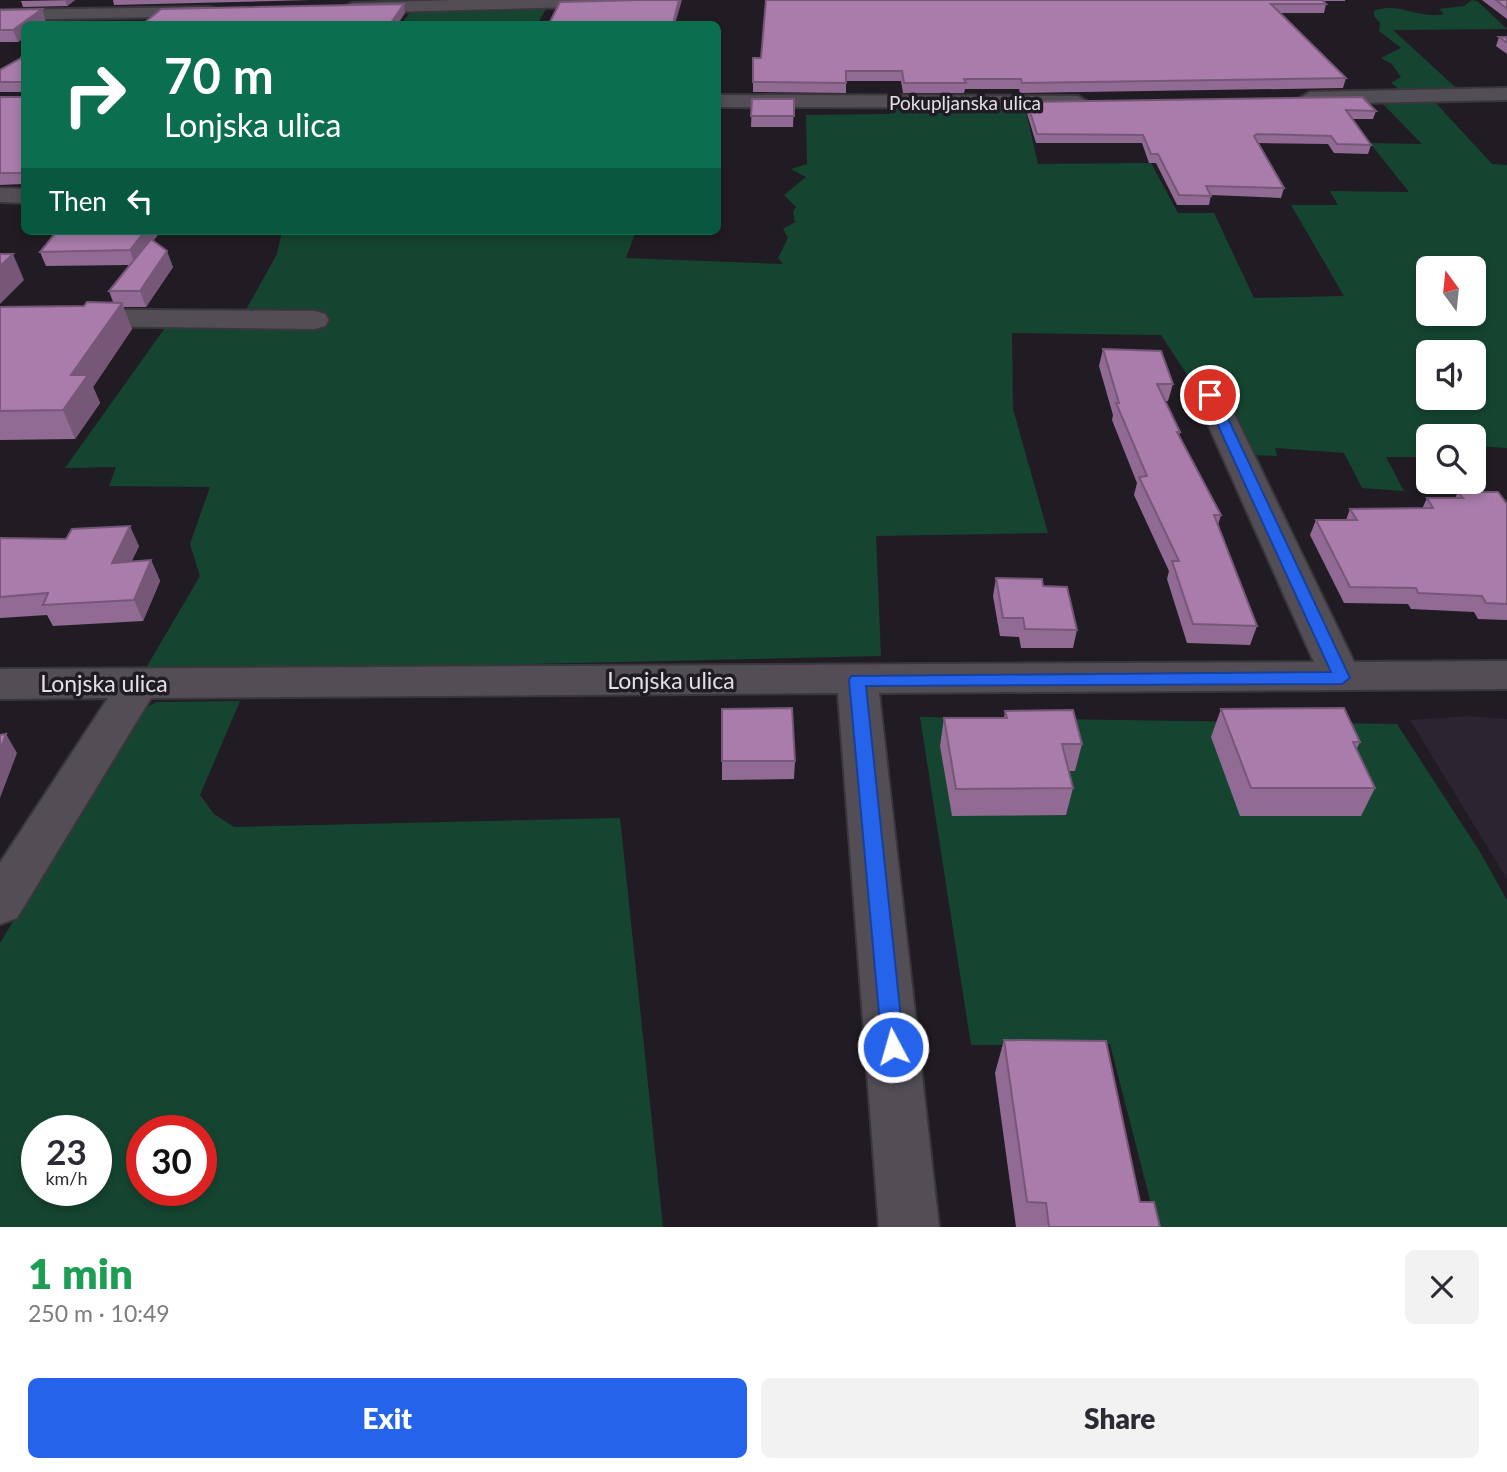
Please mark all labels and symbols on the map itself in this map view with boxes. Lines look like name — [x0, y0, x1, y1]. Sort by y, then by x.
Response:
street label: Pokupljanska ulica — [889, 91, 1041, 114]
north arrow — [1416, 256, 1486, 326]
pin — [1180, 365, 1240, 425]
street label: Lonjska ulica — [607, 666, 735, 694]
street label: Lonjska ulica — [40, 669, 168, 697]
position arrow — [856, 1010, 930, 1084]
speed limit sign: 30 — [126, 1115, 217, 1206]

